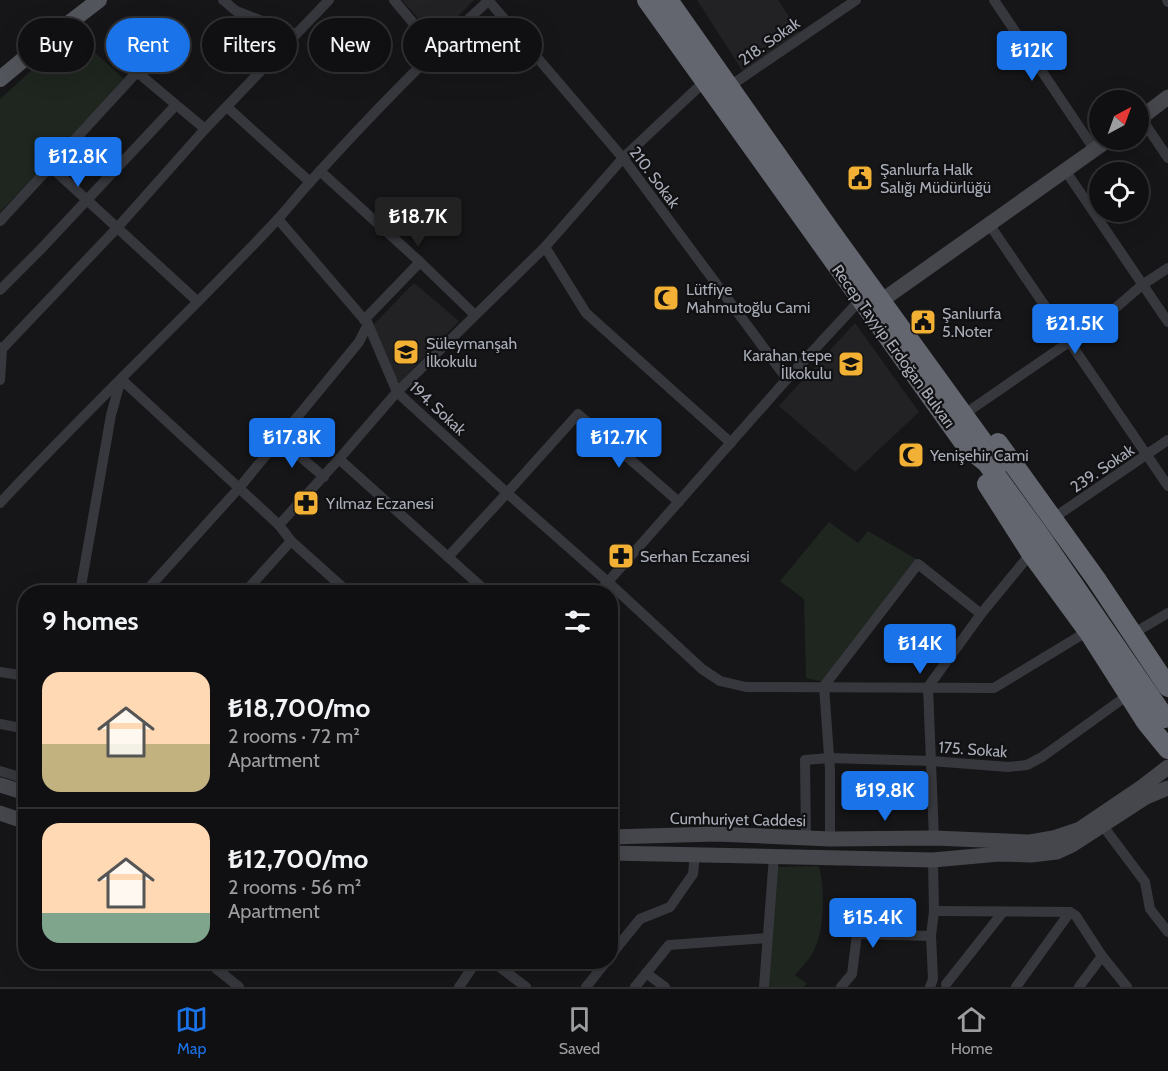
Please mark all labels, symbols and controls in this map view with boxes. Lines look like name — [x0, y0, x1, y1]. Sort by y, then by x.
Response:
street label: 218. Sokak — [735, 13, 804, 69]
chip: Buy — [18, 18, 94, 72]
chip: Rent — [106, 18, 190, 72]
chip: Filters — [202, 18, 297, 72]
chip: New — [309, 18, 391, 72]
chip: Apartment — [403, 18, 542, 72]
pin: ₺12K — [996, 31, 1068, 82]
text: ₺12K — [1011, 38, 1053, 62]
north arrow — [1089, 90, 1149, 150]
map controls — [1089, 90, 1149, 222]
pin: ₺12.8K — [29, 137, 127, 188]
street label: 210. Sokak — [625, 143, 684, 212]
text: ₺12.8K — [49, 144, 107, 168]
place label: Şanlıurfa Halk Salığı Müdürlüğü — [880, 160, 991, 197]
button: locate — [1089, 162, 1149, 222]
public building icon: Şanlıurfa Halk Salığı Müdürlüğü — [845, 163, 875, 193]
pin: ₺18.7K — [369, 197, 467, 248]
text: ₺18.7K — [389, 204, 447, 228]
street label: Recep Tayyip Erdoğan Bulvarı — [828, 261, 959, 432]
place label: Lütfiye Mahmutoğlu Cami — [686, 280, 810, 317]
mosque icon: Lütfiye Mahmutoğlu Cami — [651, 283, 681, 313]
place label: Şanlıurfa 5.Noter — [942, 304, 1002, 341]
pin: ₺21.5K — [1026, 304, 1124, 355]
public building icon: Şanlıurfa 5.Noter — [908, 307, 938, 337]
text: ₺21.5K — [1046, 311, 1104, 335]
place label: Süleymanşah İlkokulu — [426, 334, 517, 371]
school or university icon: Süleymanşah İlkokulu — [391, 337, 421, 367]
place label: Karahan tepe İlkokulu — [743, 346, 832, 383]
school or university icon: Karahan tepe İlkokulu — [836, 349, 866, 379]
street label: 194. Sokak — [405, 377, 470, 440]
pin: ₺17.8K — [243, 418, 341, 469]
pin: ₺12.7K — [570, 418, 668, 469]
text: ₺17.8K — [263, 425, 321, 449]
text: ₺12.7K — [590, 425, 648, 449]
mosque icon: Yenişehir Cami — [896, 440, 926, 470]
street label: 239. Sokak — [1067, 440, 1138, 497]
place label: Yenişehir Cami — [929, 446, 1029, 465]
pharmacy icon: Yılmaz Eczanesi — [291, 488, 321, 518]
place label: Yılmaz Eczanesi — [325, 494, 434, 513]
pharmacy icon: Serhan Eczanesi — [606, 541, 636, 571]
place label: Serhan Eczanesi — [640, 547, 750, 566]
text: 9 homes — [42, 605, 139, 637]
icon: filters — [561, 605, 594, 638]
pin: ₺14K — [884, 624, 956, 675]
text: ₺14K — [898, 631, 942, 655]
text: ₺18,700/mo — [228, 692, 370, 724]
icon: home — [90, 696, 162, 768]
text: 2 rooms · 72 m² — [228, 724, 360, 748]
street label: 175. Sokak — [938, 738, 1009, 761]
text: Apartment — [228, 748, 320, 772]
pin: ₺19.8K — [836, 771, 934, 822]
text: ₺19.8K — [855, 778, 915, 802]
street label: Cumhuriyet Caddesi — [670, 809, 806, 830]
text: ₺12,700/mo — [228, 843, 368, 875]
icon: home — [90, 847, 162, 919]
text: 2 rooms · 56 m² — [228, 875, 361, 899]
pin: ₺15.4K — [824, 898, 922, 949]
text: Apartment — [228, 899, 320, 923]
text: ₺15.4K — [843, 905, 903, 929]
tab: Map — [175, 1003, 208, 1058]
tab: Saved — [559, 1003, 600, 1058]
tab: Home — [951, 1003, 993, 1058]

